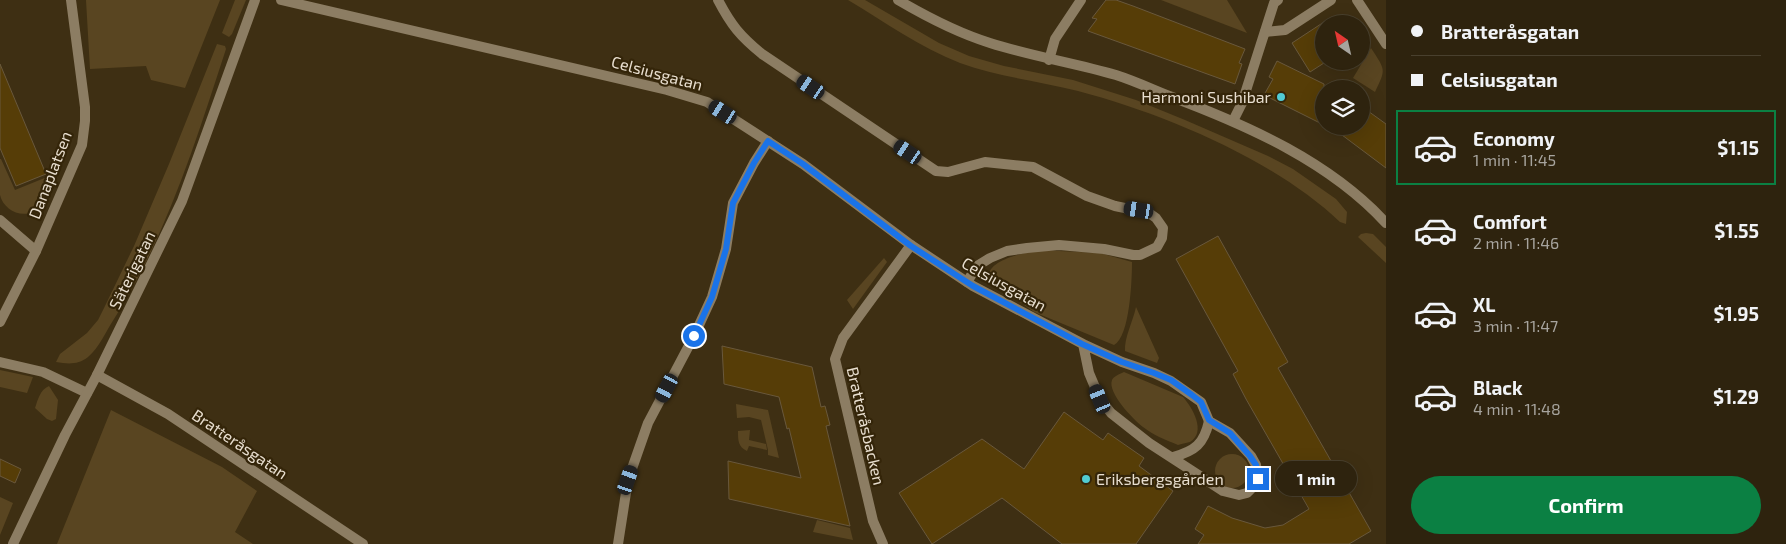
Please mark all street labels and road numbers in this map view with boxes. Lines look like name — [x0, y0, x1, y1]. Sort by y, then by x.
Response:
street label: Celsiusgatan — [609, 51, 705, 94]
street label: Danaplatsen — [24, 128, 75, 221]
street label: Säterigatan — [104, 228, 159, 312]
street label: Celsiusgatan — [959, 253, 1050, 315]
street label: Bratteråsbacken — [844, 365, 889, 487]
street label: Bratteråsgatan — [189, 405, 292, 483]

